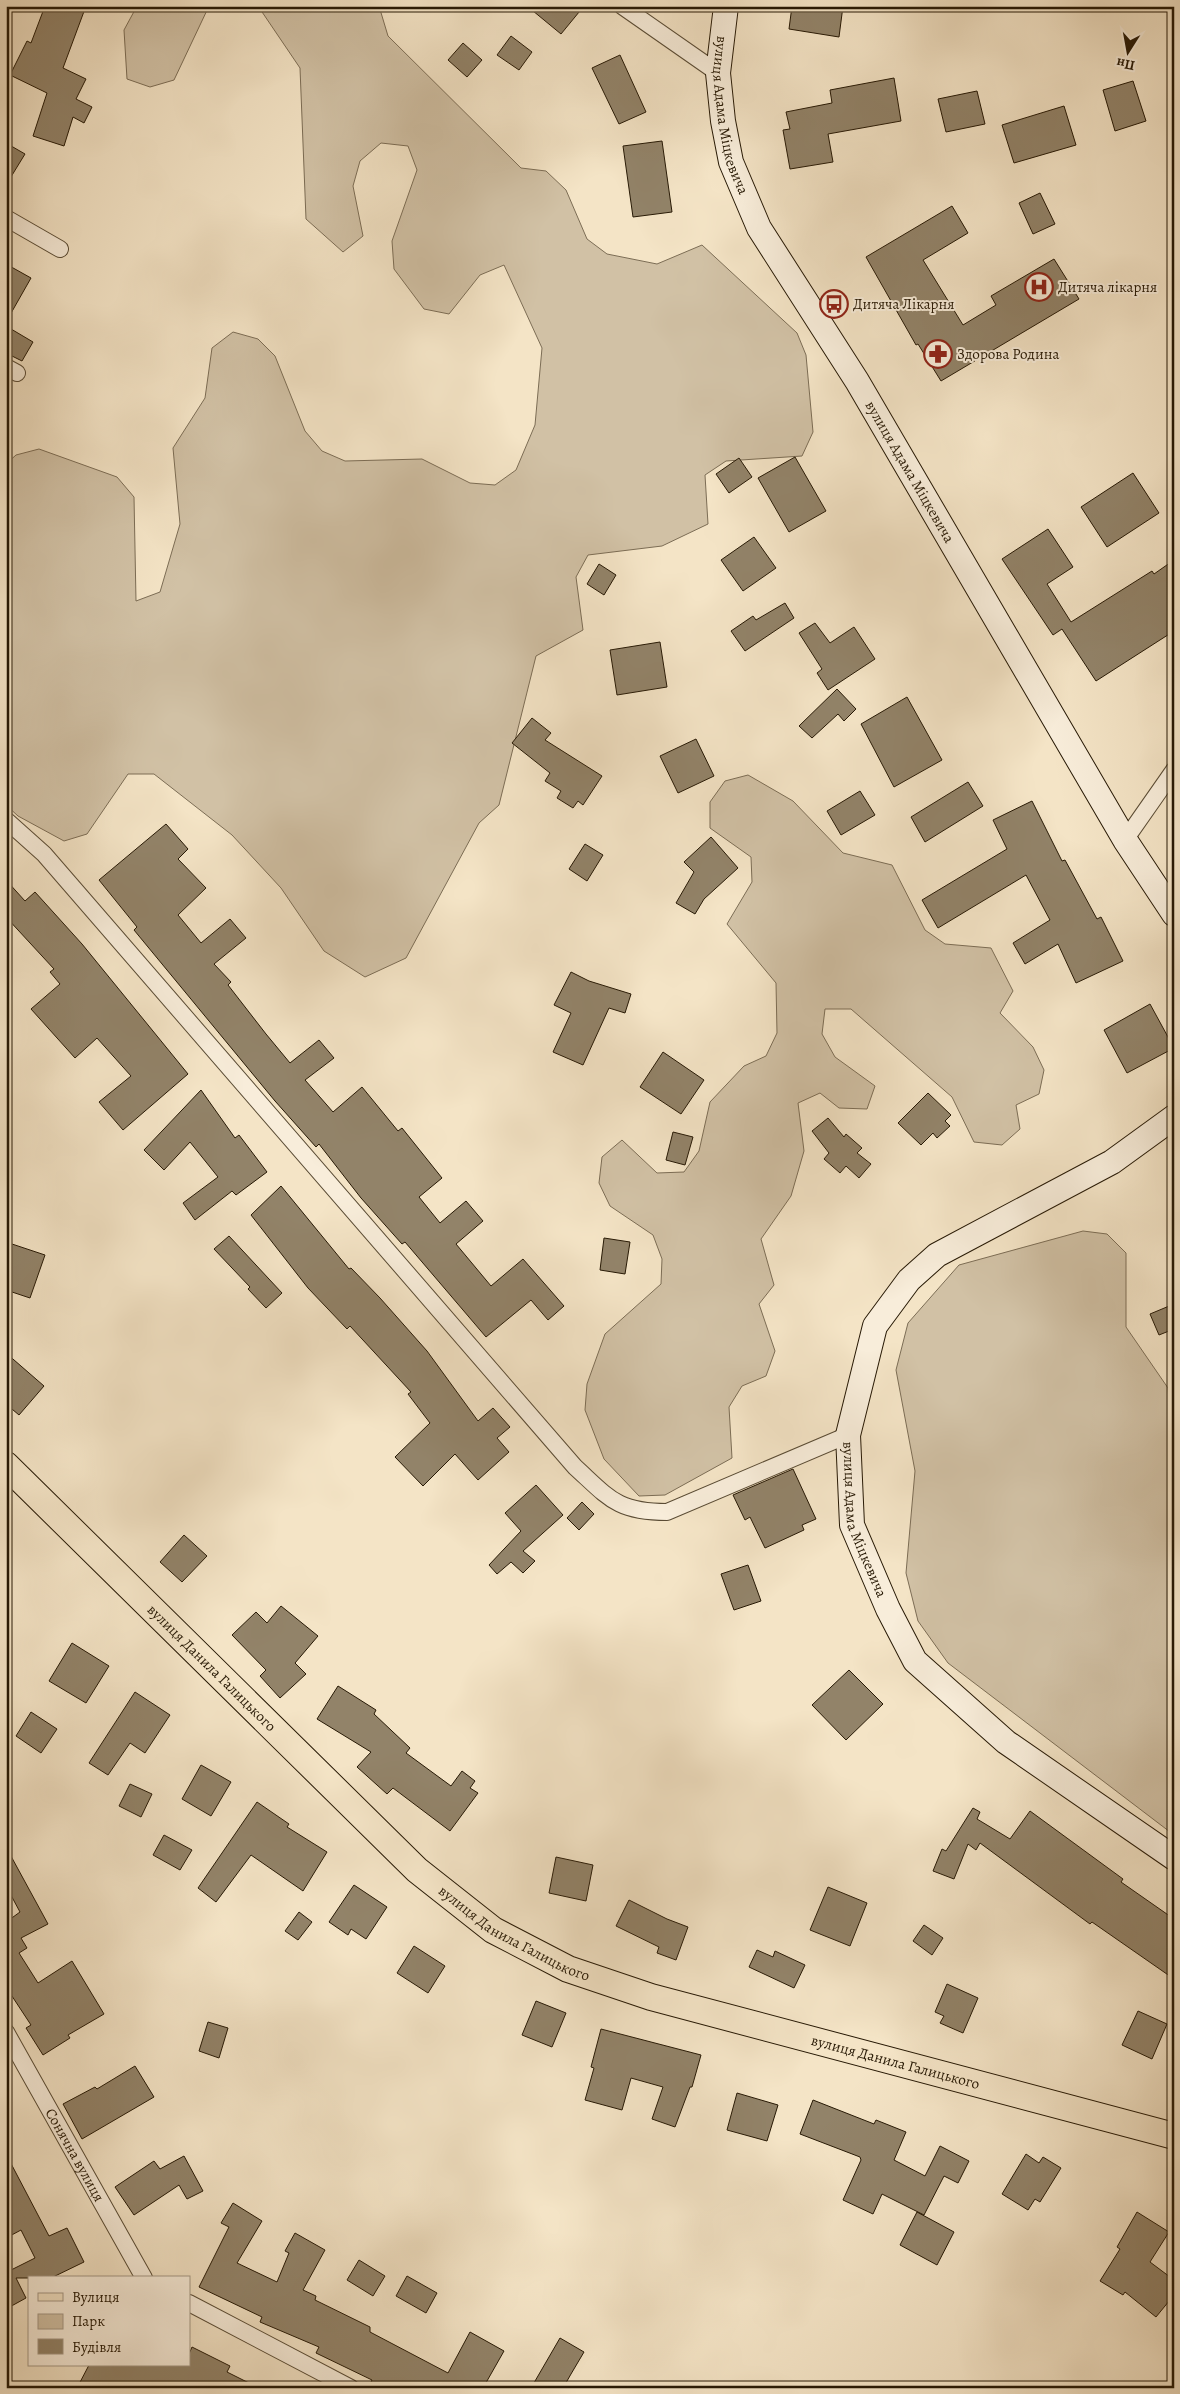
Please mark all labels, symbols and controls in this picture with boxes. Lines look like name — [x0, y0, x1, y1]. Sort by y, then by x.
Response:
north arrow — [1102, 28, 1152, 78]
street label: вулиця Адама Міцкевича — [708, 35, 754, 197]
text: Пн — [1115, 53, 1136, 75]
hospital icon: Дитяча лікарня — [1024, 272, 1054, 302]
place label: Дитяча лікарня — [1058, 277, 1157, 297]
bus stop icon: Дитяча Лікарня — [819, 289, 849, 319]
place label: Дитяча Лікарня — [853, 294, 954, 314]
pharmacy icon: Здорова Родина — [923, 339, 953, 369]
place label: Здорова Родина — [957, 344, 1059, 364]
street label: вулиця Адама Міцкевича — [861, 397, 959, 547]
street label: вулиця Адама Міцкевича — [838, 1441, 892, 1600]
street label: вулиця Данила Галицького — [143, 1600, 281, 1736]
street label: вулиця Данила Галицького — [434, 1881, 593, 1986]
street label: вулиця Данила Галицького — [809, 2030, 982, 2094]
street label: Сонячна вулиця — [41, 2105, 109, 2205]
legend — [28, 2276, 190, 2366]
text: Вулиця — [72, 2287, 119, 2307]
text: Парк — [72, 2311, 105, 2331]
text: Будівля — [72, 2337, 121, 2357]

